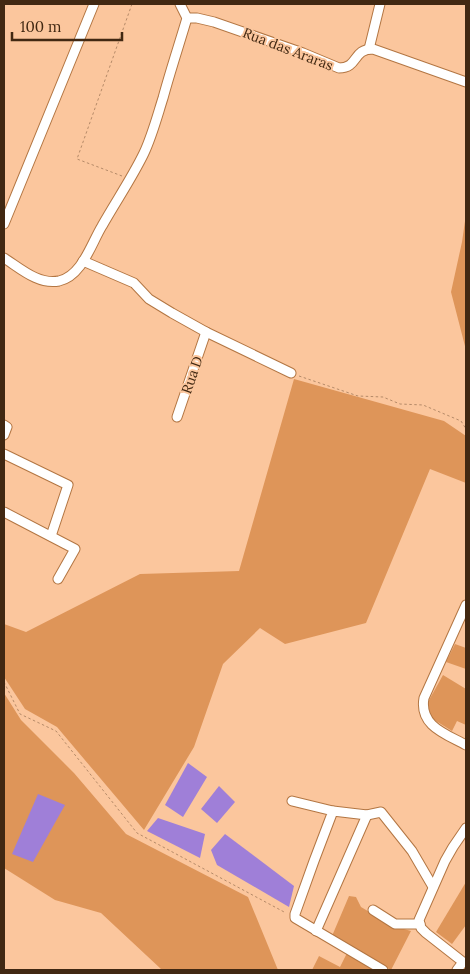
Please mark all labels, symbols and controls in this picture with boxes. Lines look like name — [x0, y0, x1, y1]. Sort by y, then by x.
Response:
scale bar — [12, 10, 122, 42]
text: 100 m — [20, 17, 61, 36]
street label: Rua das Araras — [240, 23, 336, 75]
street label: Rua D — [177, 354, 207, 396]

